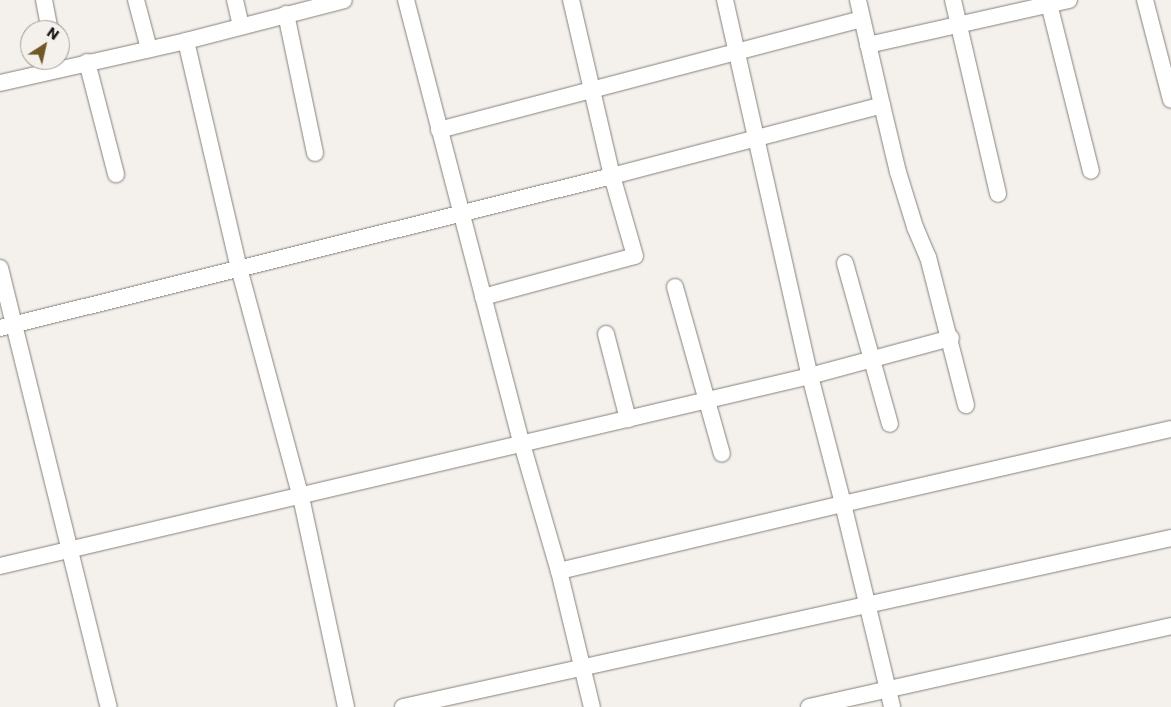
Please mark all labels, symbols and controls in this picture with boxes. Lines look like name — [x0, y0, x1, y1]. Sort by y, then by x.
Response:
north arrow — [20, 20, 70, 70]
text: N — [43, 22, 63, 45]

